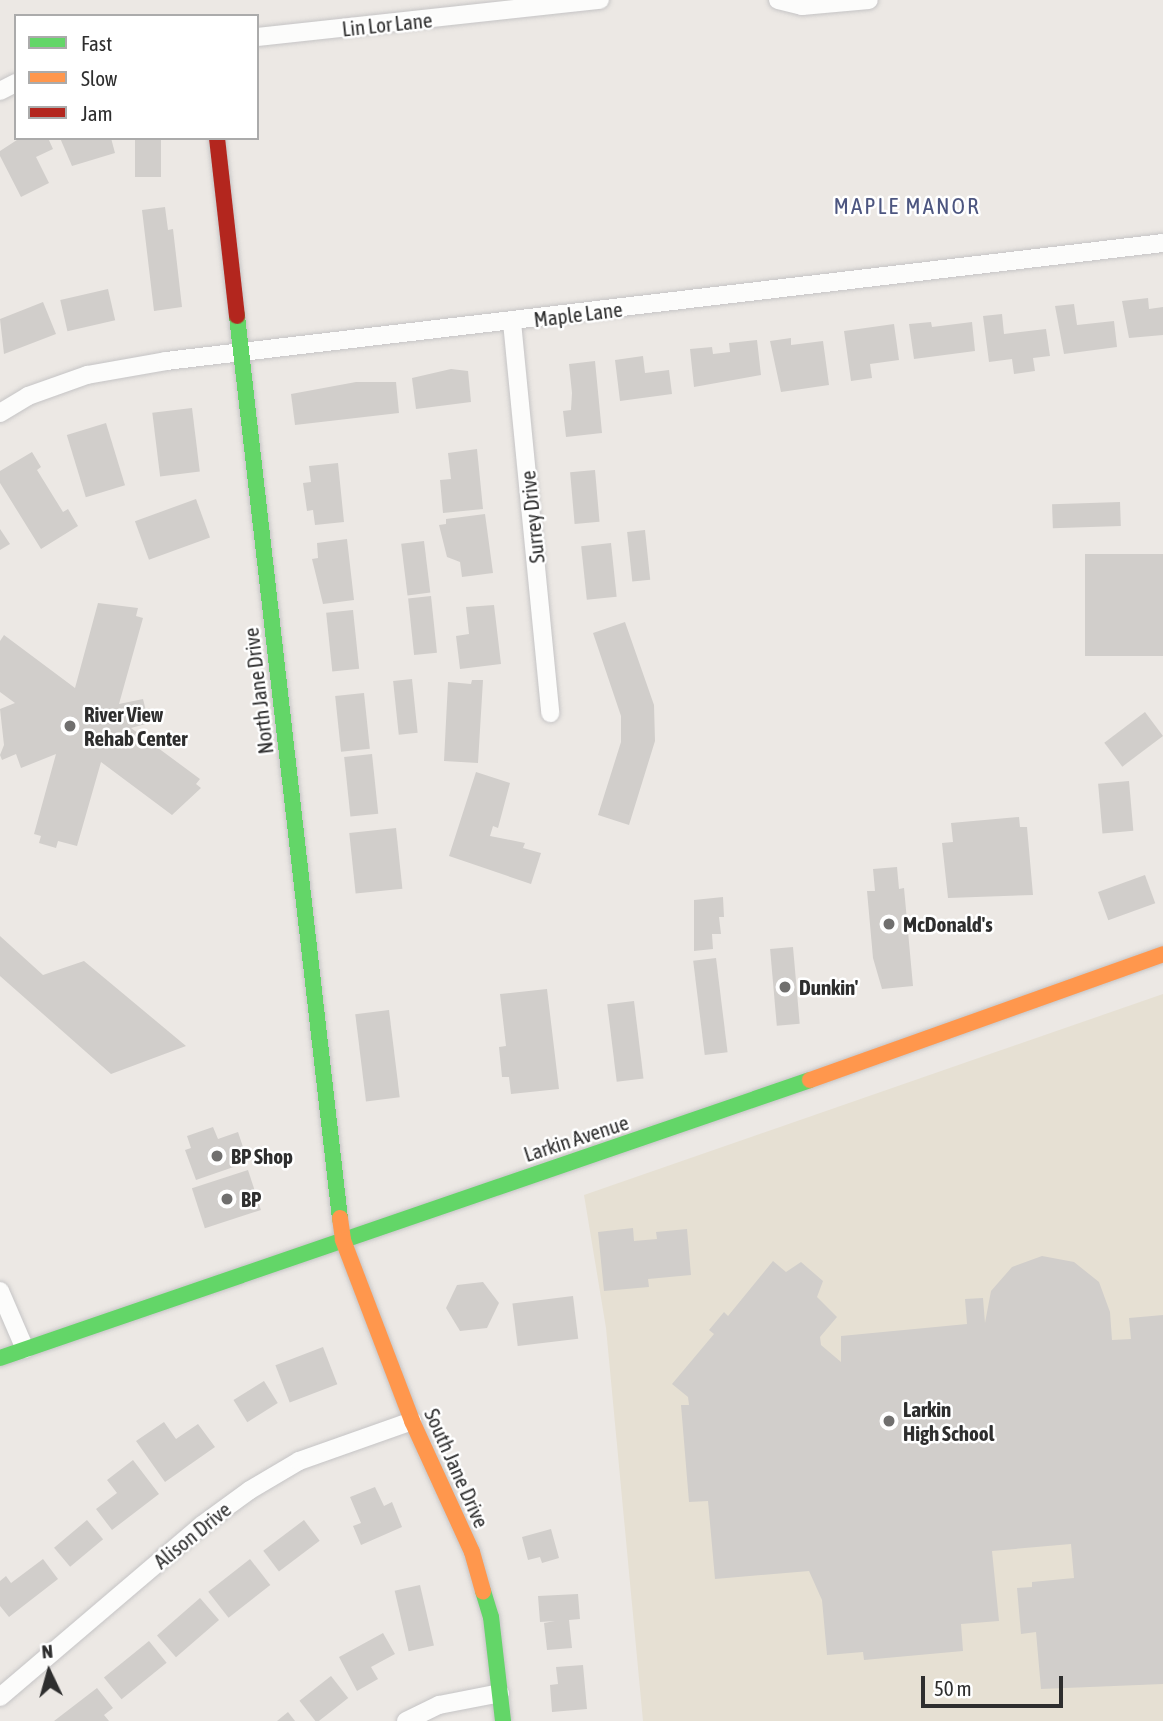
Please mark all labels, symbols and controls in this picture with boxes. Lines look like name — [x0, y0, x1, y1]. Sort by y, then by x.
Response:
street label: Lin Lor Lane — [341, 7, 433, 41]
legend — [14, 14, 259, 140]
text: Fast — [81, 31, 112, 55]
text: Slow — [81, 66, 117, 90]
text: Jam — [81, 101, 113, 125]
district label: MAPLE MANOR — [835, 192, 979, 220]
street label: Maple Lane — [532, 296, 624, 332]
street label: Surrey Drive — [515, 469, 549, 565]
street label: North Jane Drive — [238, 626, 278, 756]
place label: River View Rehab Center — [84, 701, 188, 751]
marker: River View Rehab Center — [62, 718, 78, 734]
place label: McDonald's — [903, 911, 993, 937]
marker: McDonald's — [881, 916, 897, 932]
place label: Dunkin' — [799, 974, 858, 1000]
marker: Dunkin' — [777, 979, 793, 995]
street label: Larkin Avenue — [520, 1109, 632, 1167]
place label: BP Shop — [231, 1143, 293, 1169]
marker: BP Shop — [209, 1148, 225, 1164]
place label: BP — [241, 1186, 261, 1212]
marker: BP — [219, 1191, 235, 1207]
place label: Larkin High School — [903, 1396, 994, 1446]
street label: South Jane Drive — [420, 1405, 494, 1531]
marker: Larkin High School — [881, 1413, 897, 1429]
street label: Alison Drive — [148, 1496, 236, 1574]
north arrow — [14, 1637, 84, 1707]
text: N — [41, 1640, 54, 1663]
scale bar — [925, 1662, 1067, 1706]
text: 50 m — [934, 1676, 972, 1700]

